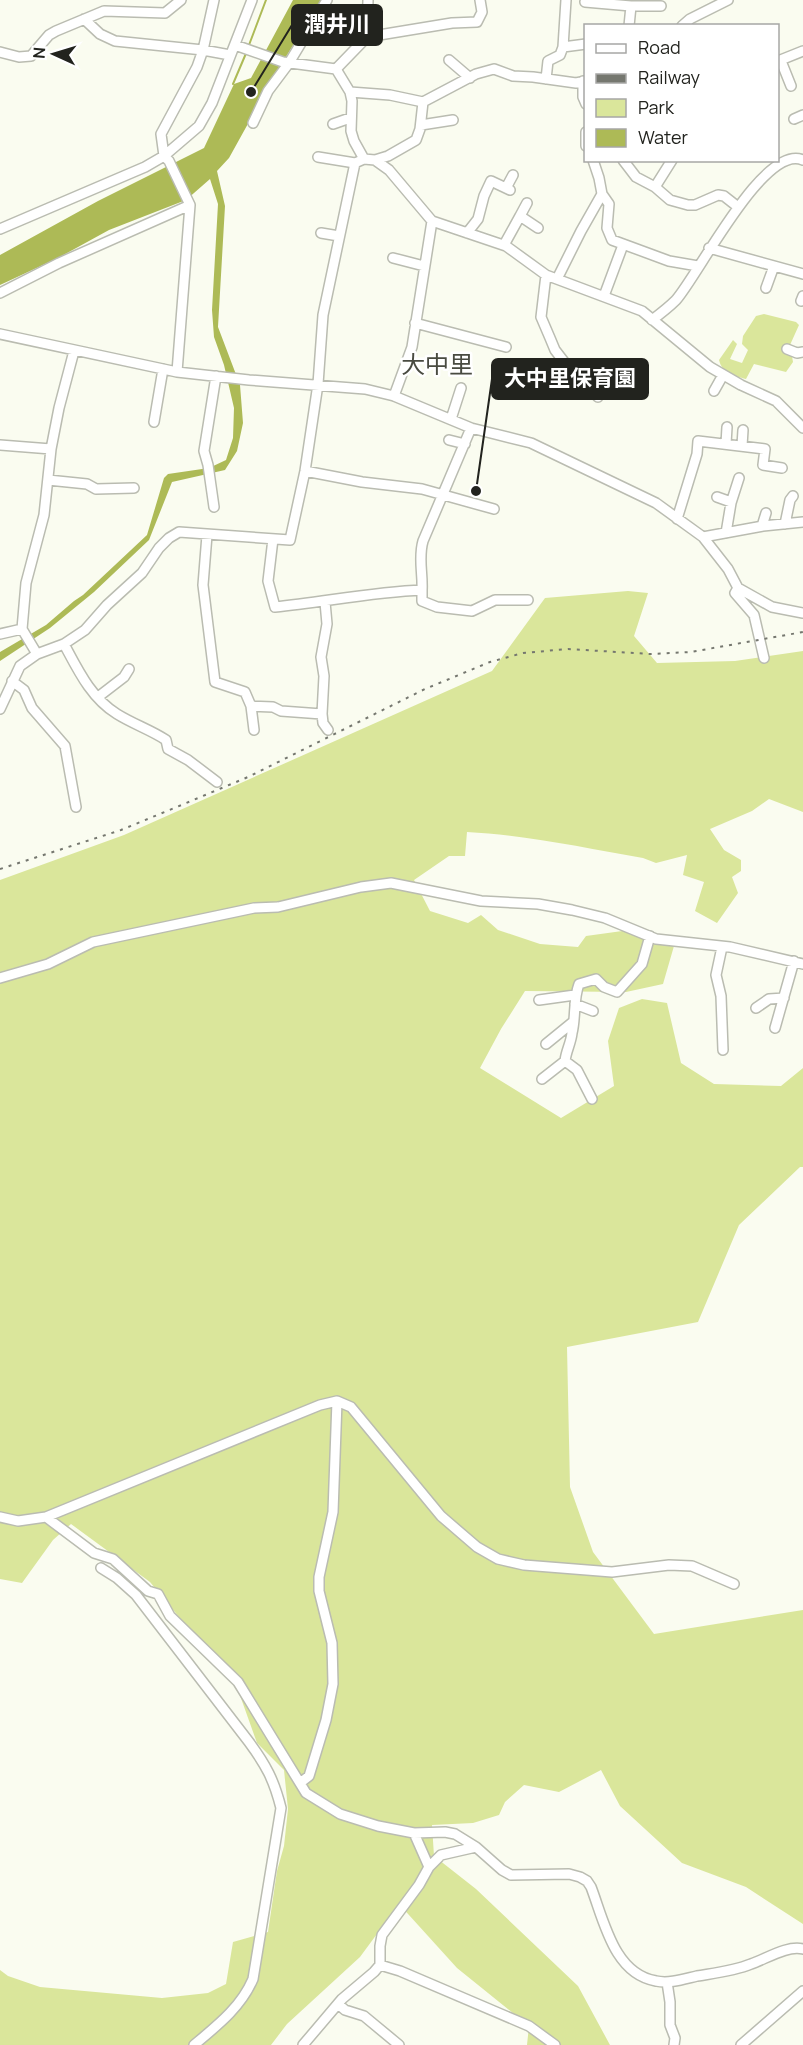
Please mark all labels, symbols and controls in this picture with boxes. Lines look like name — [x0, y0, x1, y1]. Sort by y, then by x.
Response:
callout: 潤井川 — [292, 5, 382, 45]
text: 潤井川 — [304, 9, 370, 39]
north arrow — [24, 24, 84, 84]
legend — [584, 24, 779, 162]
text: Road — [638, 35, 681, 59]
text: N — [28, 46, 50, 59]
text: Railway — [638, 65, 700, 89]
text: Park — [638, 95, 675, 119]
text: Water — [638, 125, 688, 149]
district label: 大中里 — [401, 347, 473, 380]
callout: 大中里保育園 — [492, 359, 648, 399]
text: 大中里保育園 — [504, 363, 636, 393]

